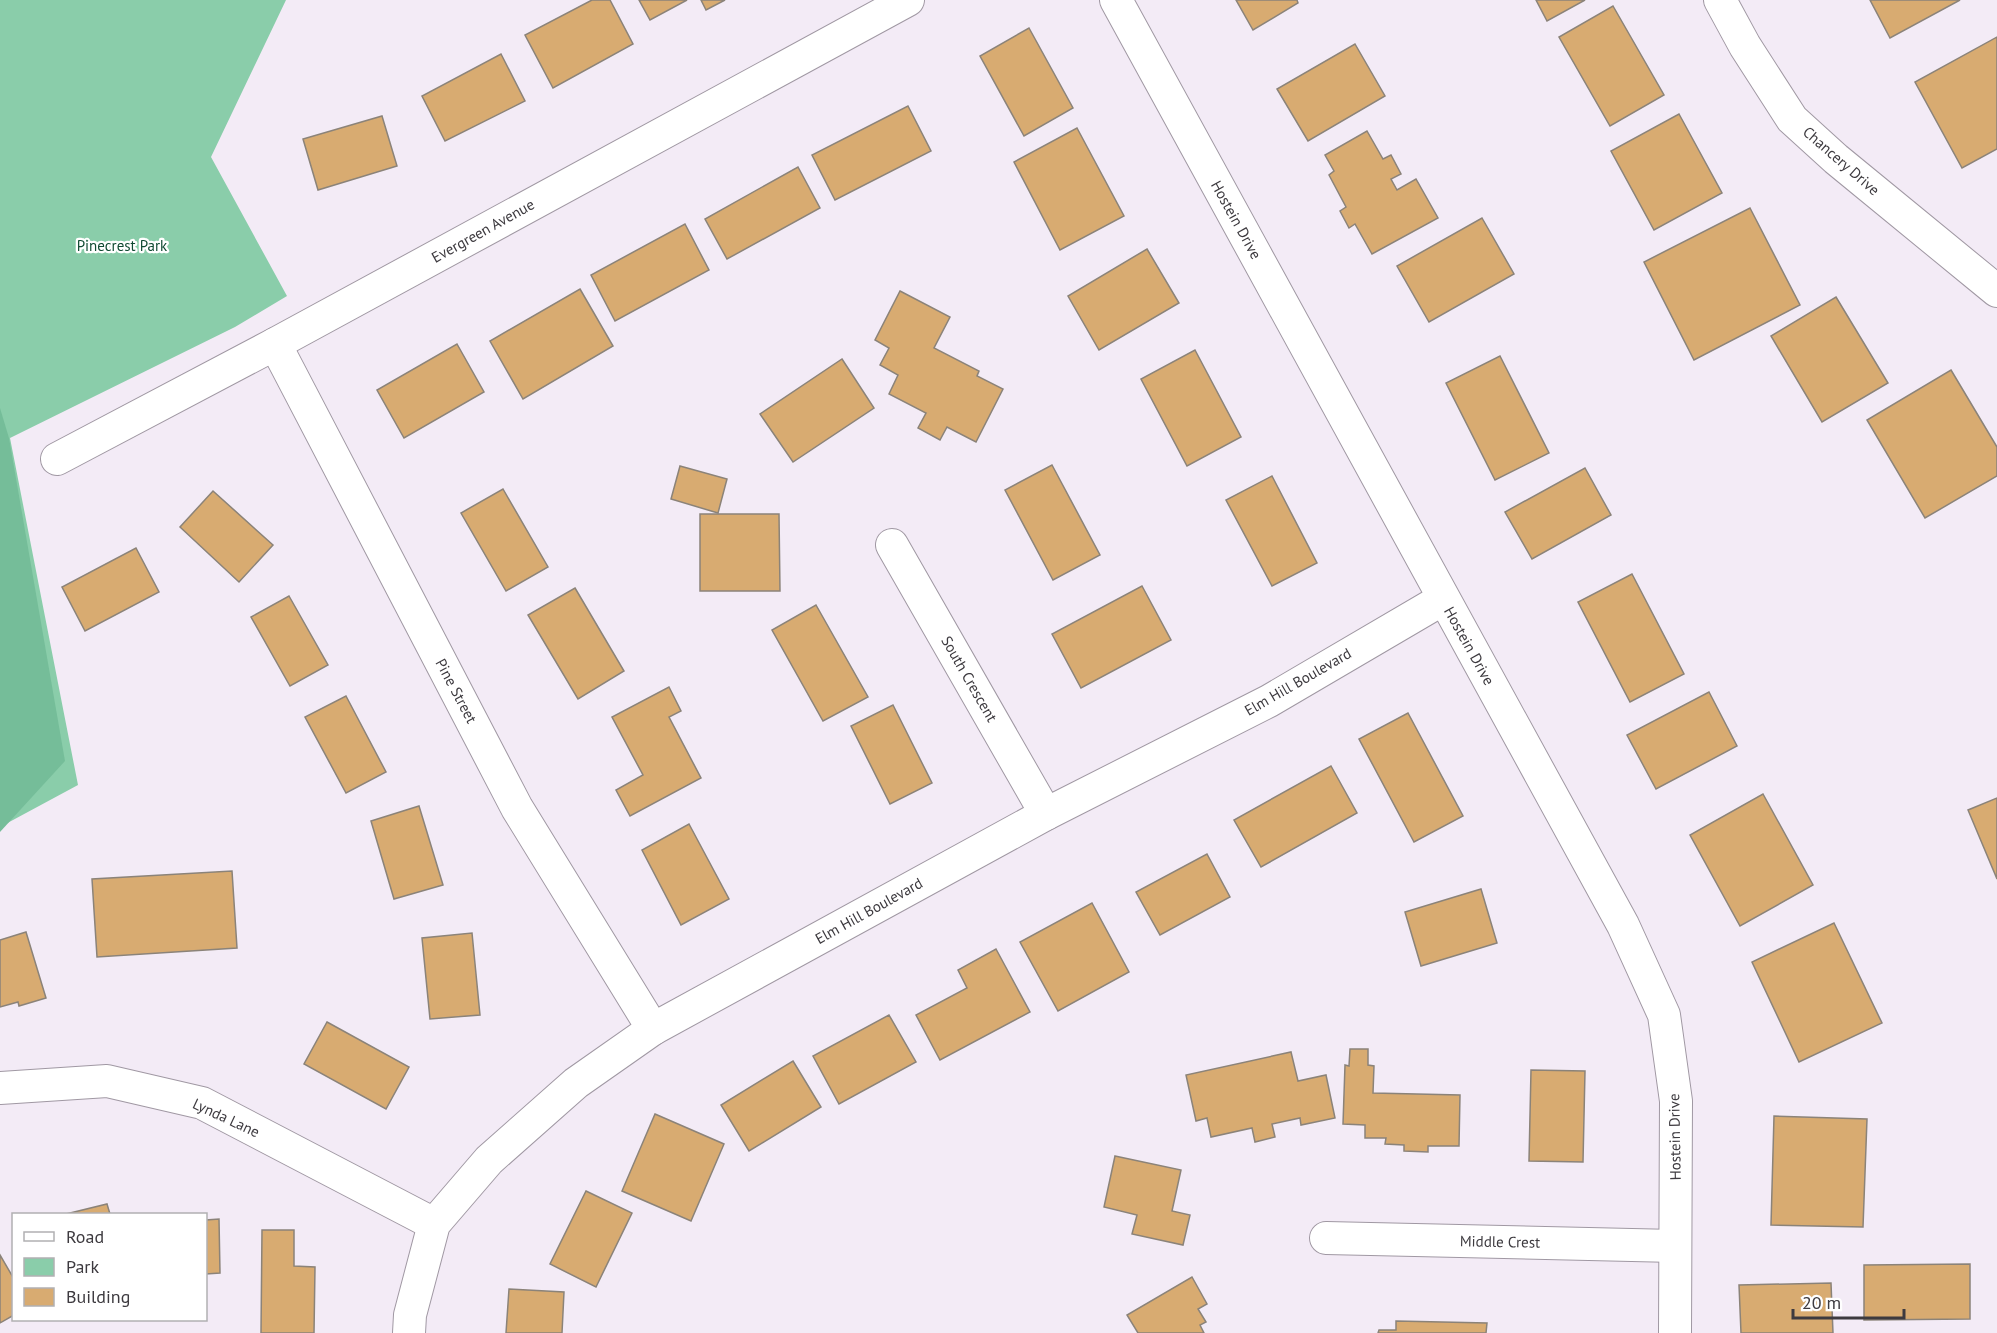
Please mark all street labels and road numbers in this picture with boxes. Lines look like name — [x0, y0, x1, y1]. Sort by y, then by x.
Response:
street label: Chancery Drive — [1799, 122, 1884, 199]
street label: Hostein Drive — [1207, 177, 1266, 262]
street label: Evergreen Avenue — [428, 194, 537, 267]
street label: Hostein Drive — [1440, 603, 1499, 688]
street label: South Crescent — [937, 632, 1002, 725]
street label: Elm Hill Boulevard — [1241, 643, 1354, 720]
street label: Pine Street — [431, 655, 481, 726]
street label: Elm Hill Boulevard — [812, 873, 926, 948]
street label: Hostein Drive — [1664, 1093, 1685, 1181]
street label: Lynda Lane — [190, 1094, 263, 1141]
street label: Middle Crest — [1460, 1231, 1540, 1252]

